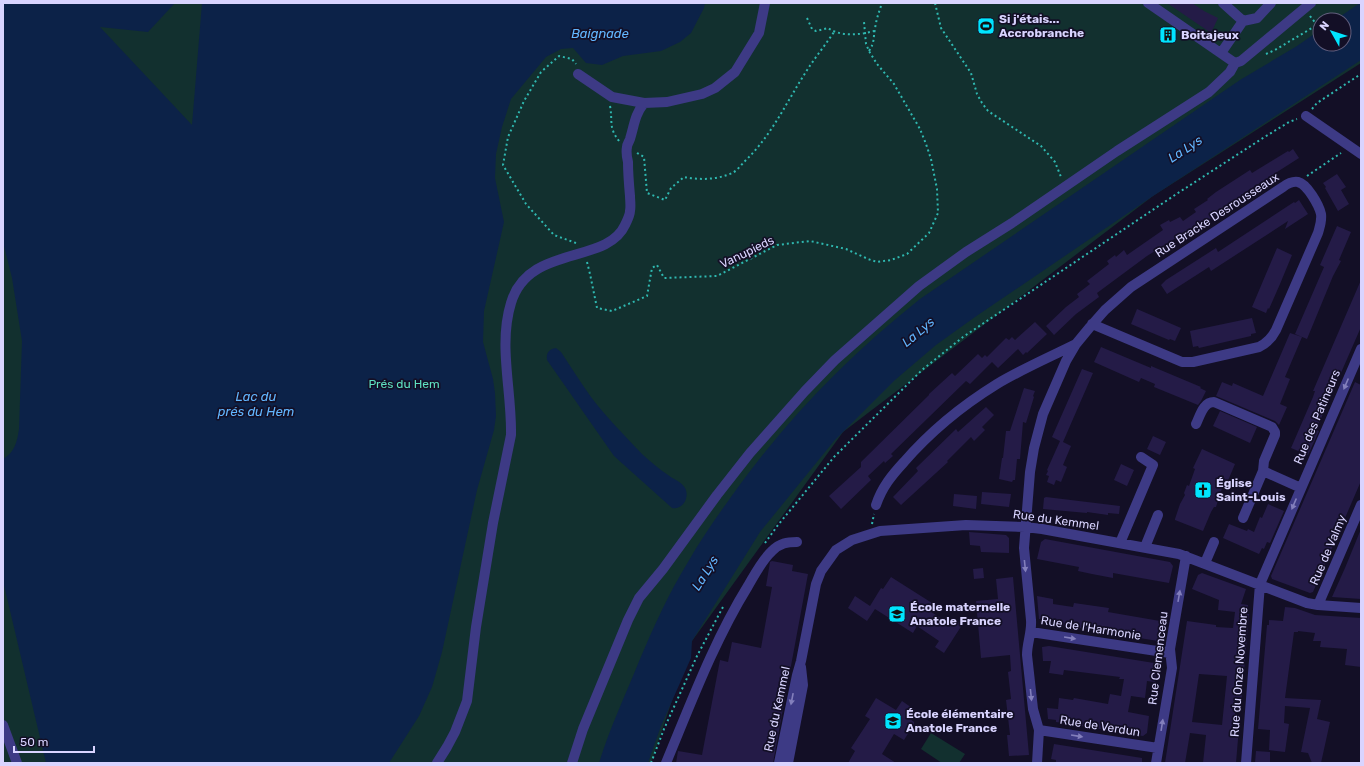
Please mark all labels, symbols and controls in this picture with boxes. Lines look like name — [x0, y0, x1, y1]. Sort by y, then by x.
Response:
place label: Si j'étais... Accrobranche — [999, 12, 1084, 40]
north arrow — [1312, 12, 1352, 52]
sports icon: Si j'étais... Accrobranche — [976, 16, 996, 36]
text: N — [1317, 19, 1332, 33]
building icon: Boitajeux — [1158, 25, 1178, 45]
water label: Baignade — [571, 26, 629, 42]
place label: Boitajeux — [1181, 28, 1239, 42]
water label: La Lys — [1165, 132, 1205, 166]
street label: Rue Bracke Desrousseaux — [1152, 169, 1282, 260]
street label: Vanupieds — [718, 233, 776, 271]
water label: La Lys — [899, 314, 938, 350]
street label: Rue des Patineurs — [1291, 368, 1343, 466]
park label: Prés du Hem — [368, 377, 440, 391]
one-way arrow — [1342, 379, 1348, 391]
water label: Lac du prés du Hem — [217, 389, 294, 419]
place label: Église Saint-Louis — [1216, 476, 1286, 504]
church icon: Église Saint-Louis — [1193, 480, 1213, 500]
one-way arrow — [1291, 498, 1297, 509]
street label: Rue du Kemmel — [1012, 507, 1100, 533]
street label: Rue de Valmy — [1307, 512, 1349, 587]
water label: La Lys — [689, 553, 722, 593]
one-way arrow — [1022, 560, 1029, 572]
one-way arrow — [1177, 590, 1183, 602]
place label: École maternelle Anatole France — [910, 600, 1010, 628]
school or university icon: École maternelle Anatole France — [887, 604, 907, 624]
street label: Rue du Onze Novembre — [1227, 606, 1251, 737]
street label: Rue Clemenceau — [1145, 610, 1171, 706]
street label: Rue de l'Harmonie — [1040, 613, 1142, 643]
one-way arrow — [1064, 635, 1076, 641]
street label: Rue du Kemmel — [761, 665, 793, 753]
one-way arrow — [1028, 689, 1035, 701]
one-way arrow — [788, 693, 794, 705]
place label: École élémentaire Anatole France — [906, 707, 1013, 735]
school or university icon: École élémentaire Anatole France — [883, 711, 903, 731]
street label: Rue de Verdun — [1059, 713, 1141, 739]
one-way arrow — [1159, 718, 1165, 731]
scale bar — [14, 728, 94, 754]
one-way arrow — [1071, 733, 1083, 739]
text: 50 m — [20, 735, 48, 749]

